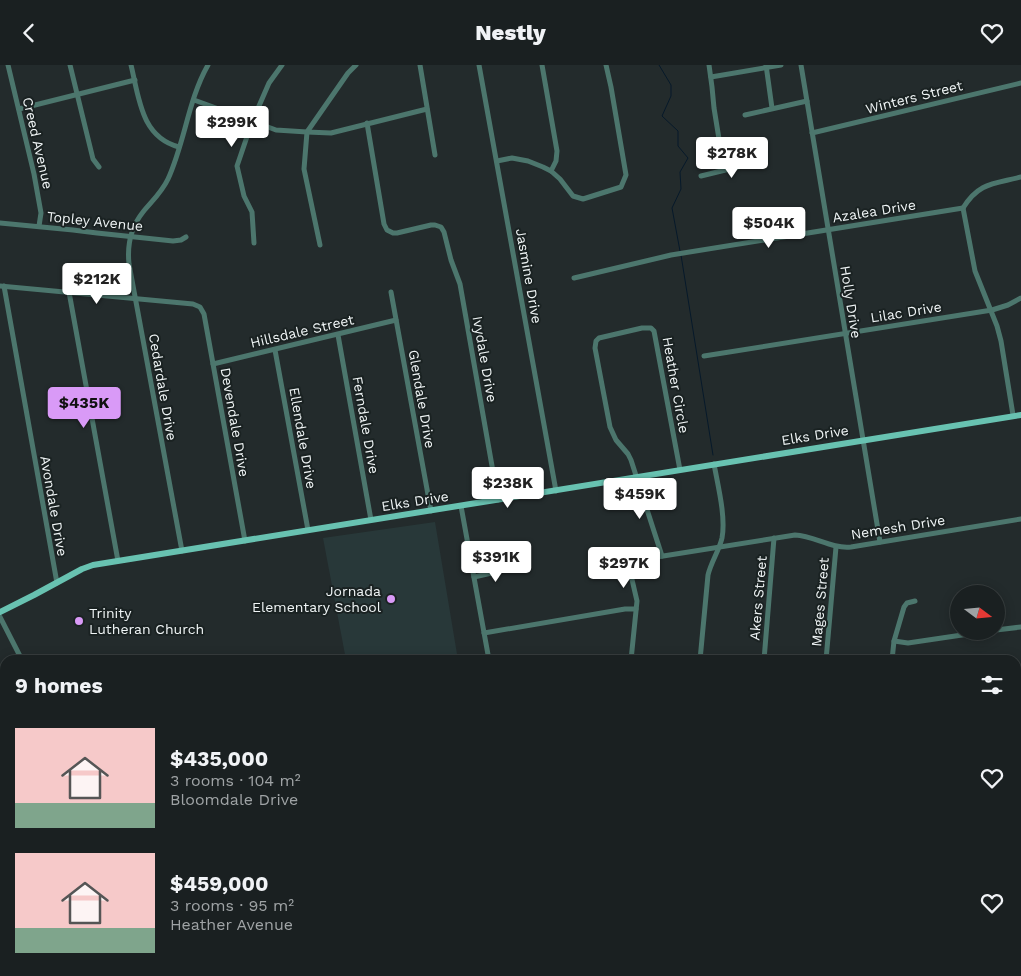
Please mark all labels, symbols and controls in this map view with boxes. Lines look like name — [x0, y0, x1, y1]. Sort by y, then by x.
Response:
icon: back — [15, 19, 43, 47]
icon: heart — [978, 19, 1006, 47]
text: Nestly — [475, 20, 546, 45]
street label: Winters Street — [864, 77, 964, 117]
street label: Creed Avenue — [20, 96, 56, 190]
pin: $299K — [197, 106, 267, 148]
text: $299K — [207, 112, 257, 131]
pin: $278K — [697, 137, 767, 179]
text: $278K — [707, 143, 757, 162]
street label: Azalea Drive — [831, 197, 917, 225]
pin: $504K — [734, 207, 804, 249]
street label: Topley Avenue — [46, 208, 144, 234]
text: $504K — [743, 213, 795, 232]
street label: Jasmine Drive — [513, 227, 545, 325]
pin: $212K — [62, 263, 132, 305]
street label: Holly Drive — [837, 265, 865, 339]
text: $212K — [73, 269, 121, 288]
street label: Lilac Drive — [869, 298, 943, 326]
street label: Hillsdale Street — [249, 311, 356, 351]
street label: Ivydale Drive — [470, 315, 500, 403]
street label: Cedardale Drive — [146, 332, 180, 442]
street label: Heather Circle — [660, 336, 692, 434]
street label: Glendale Drive — [405, 348, 439, 450]
street label: Devendale Drive — [218, 366, 252, 478]
street label: Ferndale Drive — [350, 375, 382, 475]
street label: Ellendale Drive — [286, 386, 320, 490]
pin: $435K — [49, 387, 119, 429]
text: $435K — [59, 393, 109, 412]
street label: Elks Drive — [780, 422, 850, 448]
street label: Avondale Drive — [37, 454, 71, 558]
pin: $238K — [473, 467, 543, 509]
text: $238K — [483, 473, 533, 492]
pin: $459K — [605, 477, 675, 520]
text: $459K — [615, 484, 665, 503]
street label: Elks Drive — [380, 488, 450, 514]
street label: Nemesh Drive — [850, 512, 946, 542]
pin: $391K — [461, 541, 531, 583]
text: $391K — [472, 547, 520, 566]
pin: $297K — [589, 547, 659, 589]
text: $297K — [599, 553, 649, 572]
street label: Akers Street — [746, 555, 770, 641]
street label: Mages Street — [808, 557, 832, 647]
place label: Jornada Elementary School — [252, 583, 382, 615]
north arrow — [950, 585, 1005, 640]
map controls — [950, 585, 1005, 640]
marker: Jornada Elementary School — [385, 593, 397, 605]
place label: Trinity Lutheran Church — [89, 605, 204, 637]
marker: Trinity Lutheran Church — [73, 615, 85, 627]
icon: filters — [978, 671, 1006, 699]
text: 9 homes — [15, 673, 103, 698]
text: $435,000 — [170, 746, 268, 771]
icon: home — [55, 748, 115, 808]
icon: heart — [978, 764, 1006, 792]
text: 3 rooms · 104 m² — [170, 771, 301, 790]
text: Bloomdale Drive — [170, 790, 298, 809]
text: $459,000 — [170, 871, 269, 896]
icon: home — [55, 873, 115, 933]
icon: heart — [978, 889, 1006, 917]
text: 3 rooms · 95 m² — [170, 896, 294, 915]
text: Heather Avenue — [170, 915, 293, 934]

